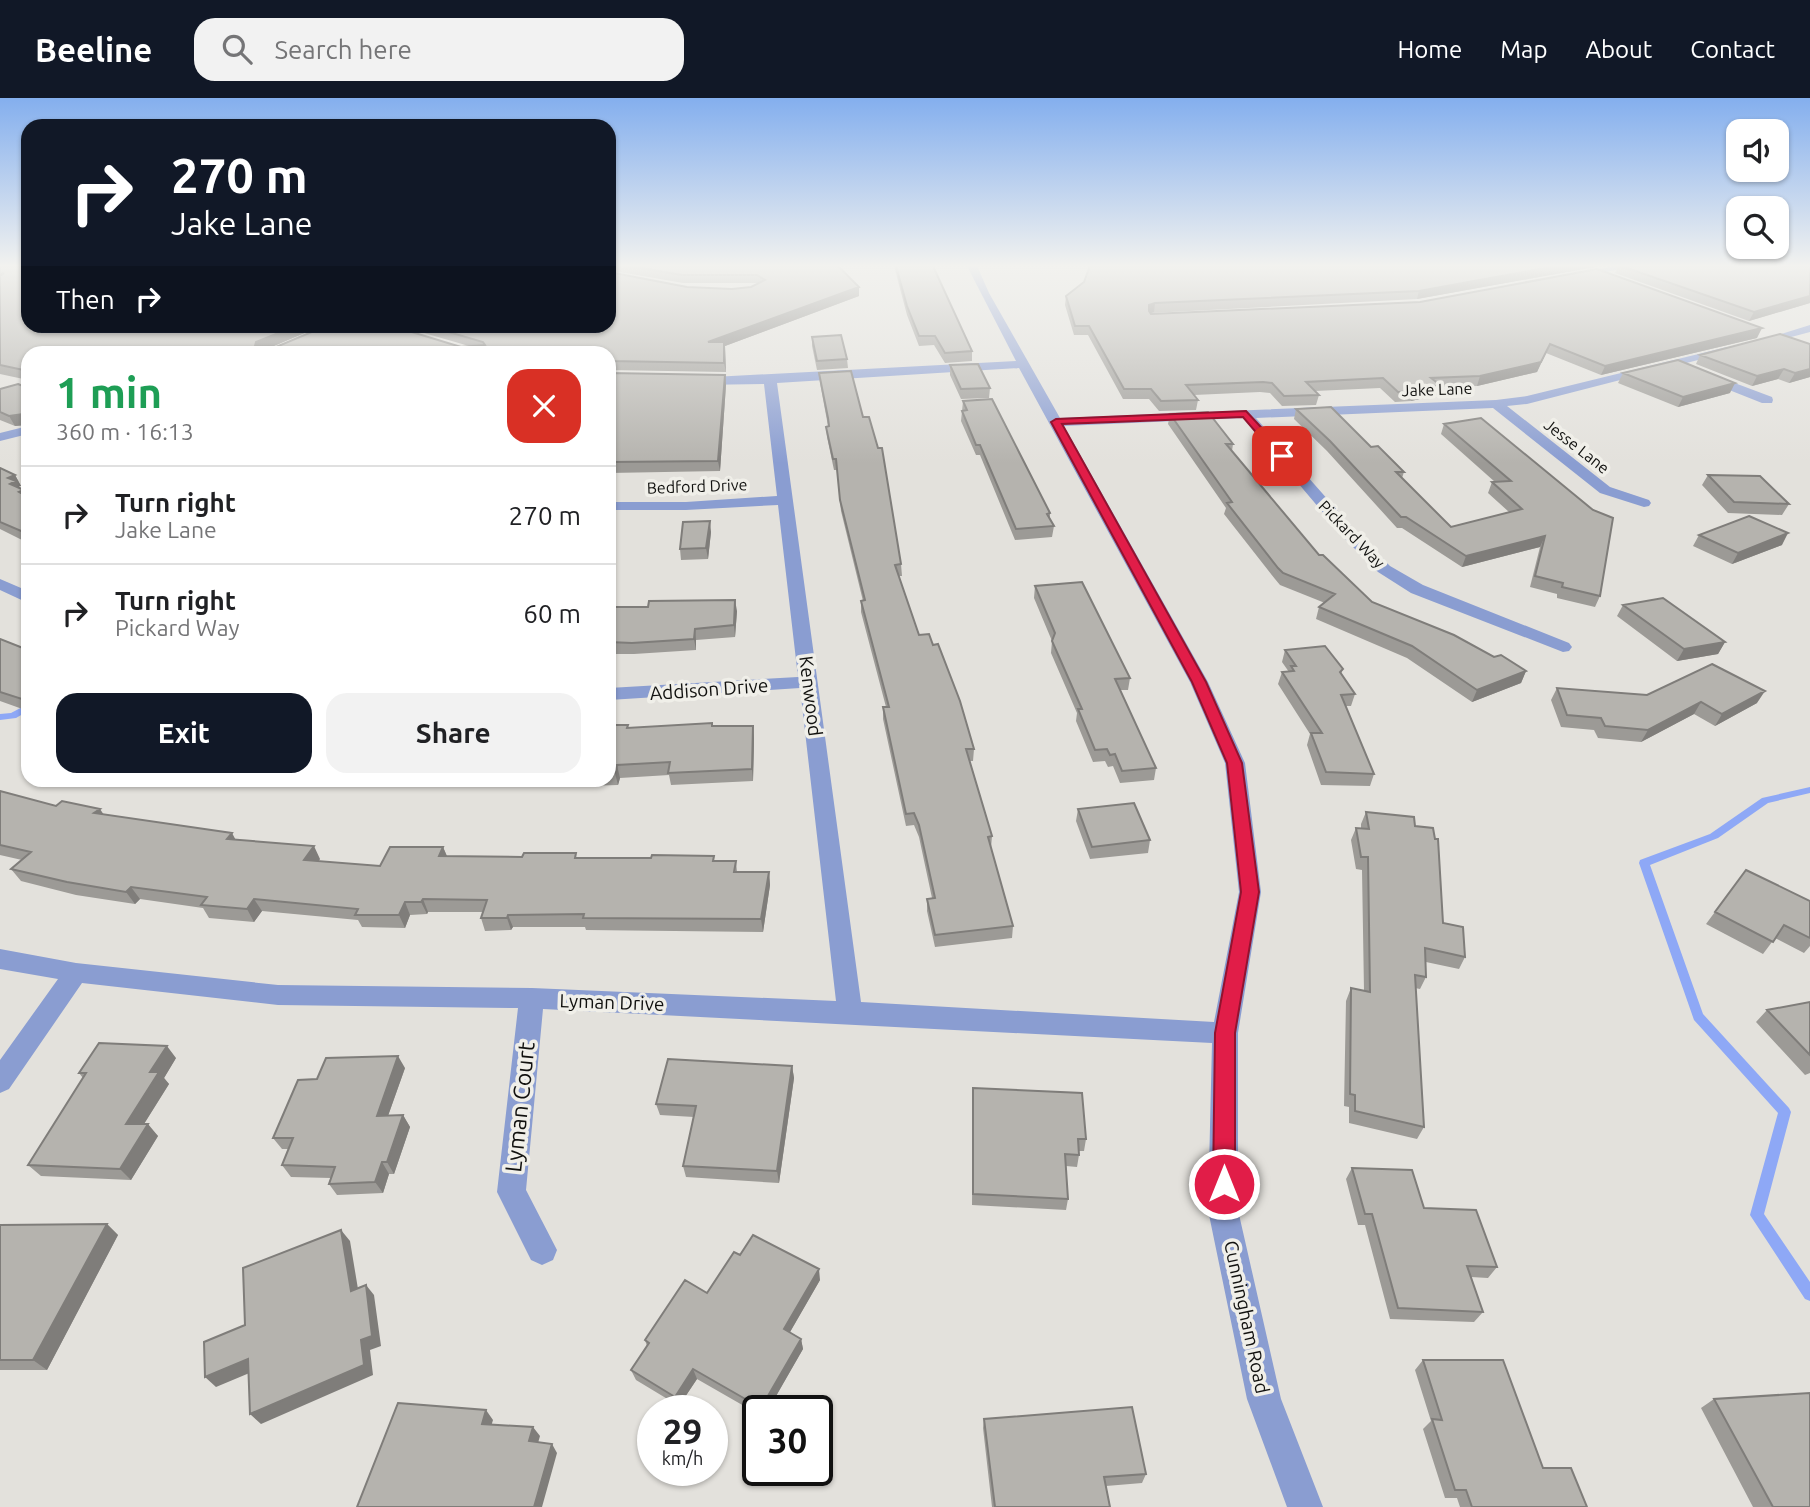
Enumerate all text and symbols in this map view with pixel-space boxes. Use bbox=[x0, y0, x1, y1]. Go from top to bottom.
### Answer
search box bbox=[194, 18, 684, 81]
icon: search bbox=[218, 30, 256, 68]
text: Beeline bbox=[35, 31, 152, 68]
text: Search here bbox=[274, 35, 412, 64]
text: Home bbox=[1397, 36, 1462, 63]
text: Map bbox=[1500, 36, 1547, 63]
text: About bbox=[1585, 36, 1652, 63]
text: Contact bbox=[1690, 36, 1775, 63]
map controls bbox=[1726, 119, 1789, 259]
button: sound bbox=[1726, 119, 1789, 182]
icon: right bbox=[56, 147, 147, 238]
text: 270 m bbox=[171, 147, 308, 202]
button: search bbox=[1726, 196, 1789, 259]
text: Jake Lane bbox=[171, 205, 313, 241]
icon: right bbox=[129, 280, 167, 318]
text: Then bbox=[56, 285, 115, 314]
text: 1 min bbox=[56, 369, 162, 416]
button: close bbox=[507, 369, 581, 443]
street label: Jake Lane bbox=[1401, 379, 1473, 399]
street label: Jesse Lane bbox=[1541, 415, 1613, 477]
text: 360 m · 16:13 bbox=[56, 419, 194, 444]
pin bbox=[1252, 426, 1312, 486]
icon: arrive bbox=[1263, 437, 1301, 475]
street label: Bedford Drive bbox=[646, 475, 748, 497]
text: Turn right bbox=[115, 488, 236, 517]
icon: right bbox=[56, 496, 94, 534]
street label: Pickard Way bbox=[1315, 497, 1389, 572]
text: 270 m bbox=[509, 501, 581, 530]
text: Jake Lane bbox=[115, 517, 217, 542]
text: Turn right bbox=[115, 586, 236, 615]
icon: right bbox=[56, 594, 94, 632]
text: 60 m bbox=[523, 599, 581, 628]
text: Pickard Way bbox=[115, 615, 240, 640]
street label: Kenwood bbox=[795, 655, 827, 737]
street label: Addison Drive bbox=[649, 674, 769, 704]
button: Exit bbox=[56, 693, 312, 773]
button: Share bbox=[326, 693, 581, 773]
street label: Lyman Drive bbox=[559, 989, 665, 1015]
street label: Lyman Court bbox=[500, 1040, 539, 1173]
position arrow bbox=[1187, 1147, 1261, 1221]
street label: Cunningham Road bbox=[1220, 1239, 1274, 1395]
speed limit sign: 30 bbox=[742, 1395, 833, 1486]
text: 29 bbox=[663, 1411, 702, 1451]
text: km/h bbox=[662, 1448, 703, 1468]

